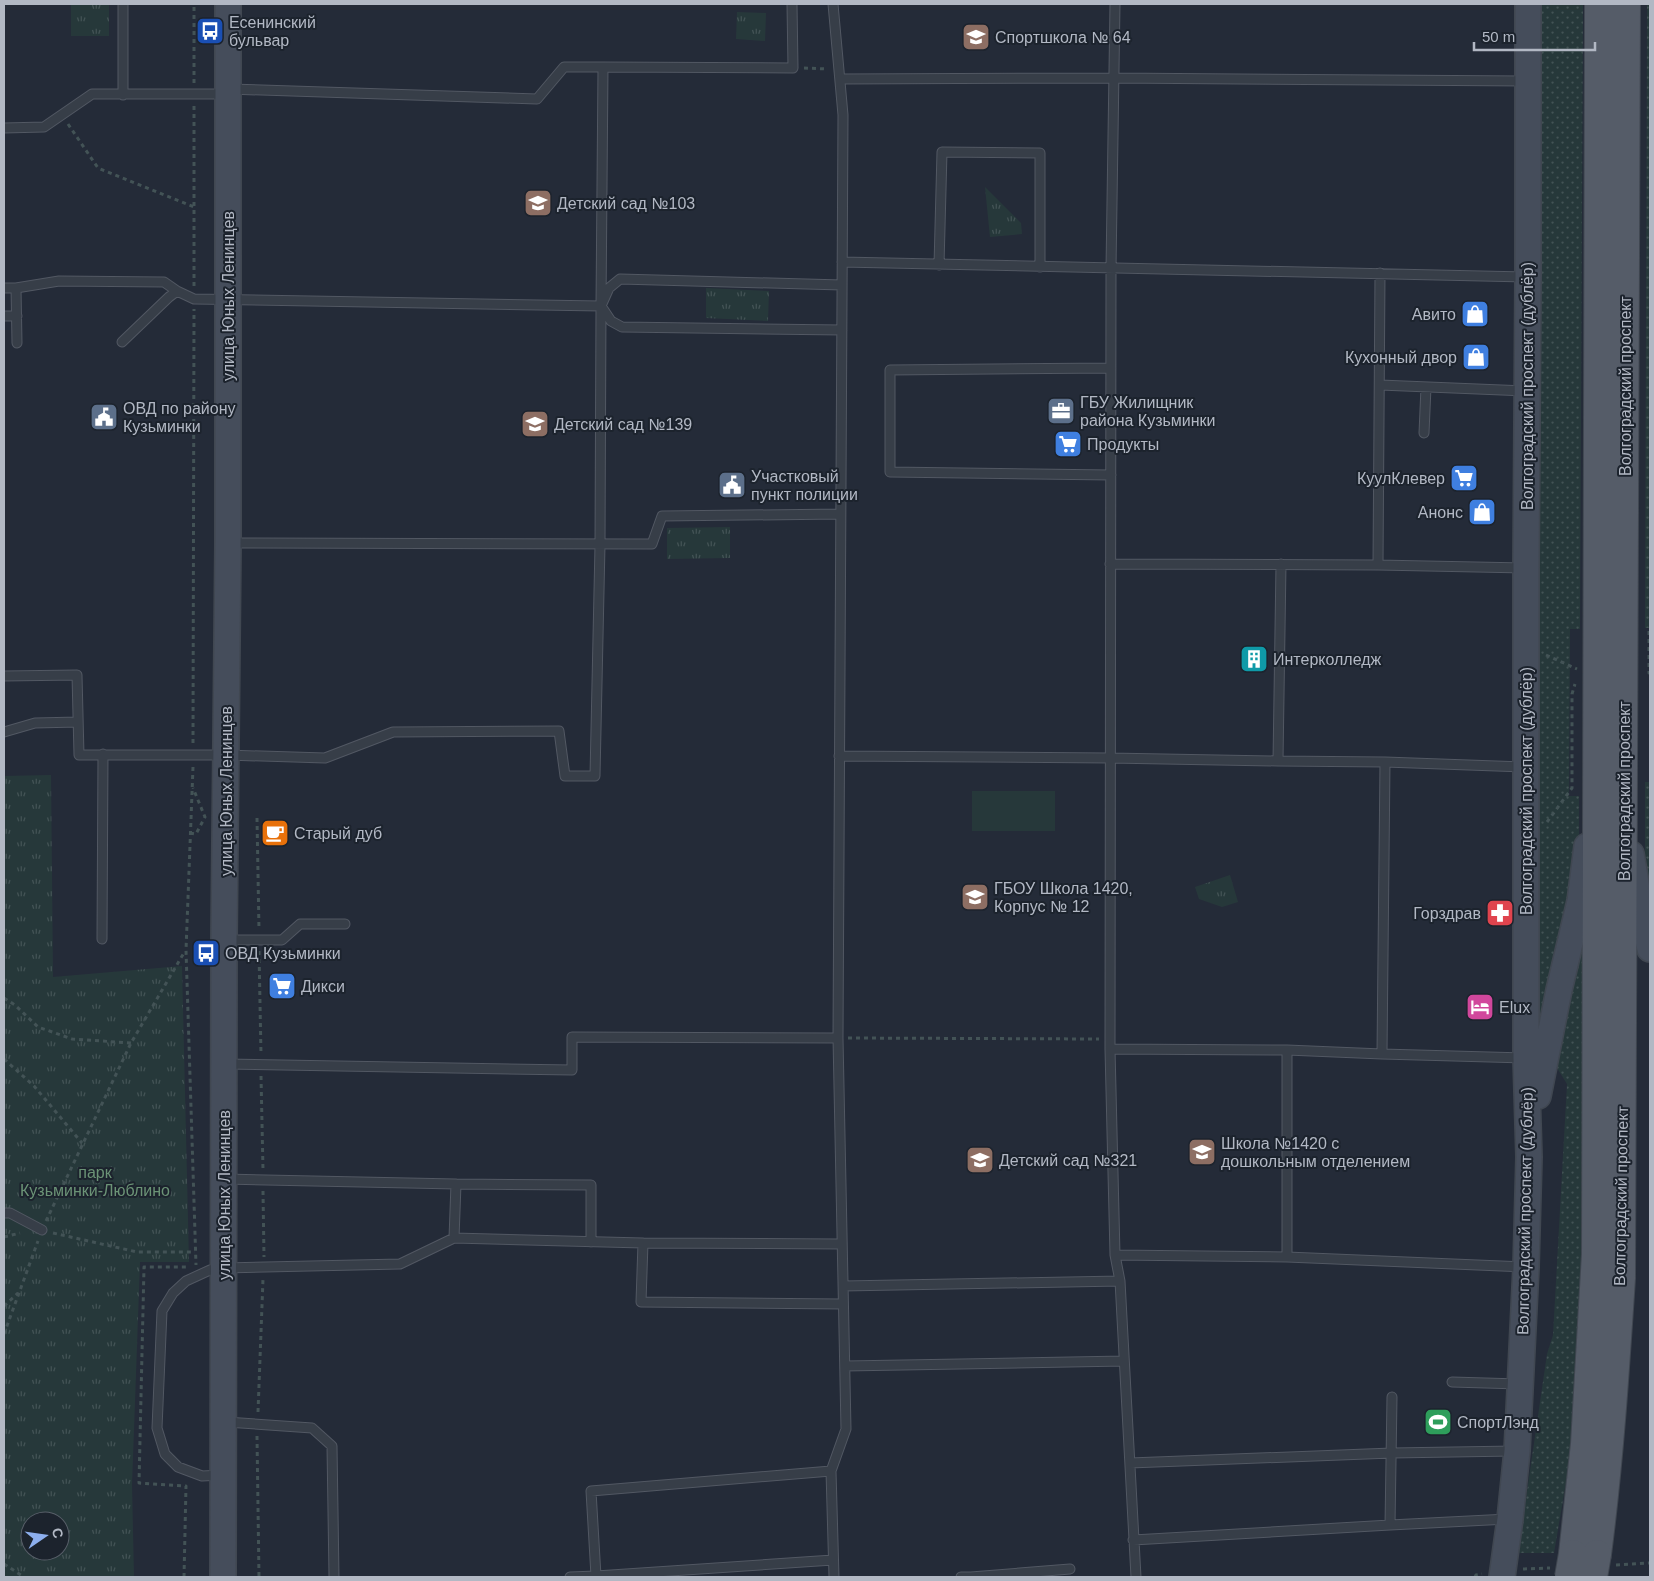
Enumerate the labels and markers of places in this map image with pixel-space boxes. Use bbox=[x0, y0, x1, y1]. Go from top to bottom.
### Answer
place label: Есенинский бульвар bbox=[229, 14, 316, 49]
bus stop icon: Есенинский бульвар bbox=[195, 16, 225, 46]
school or university icon: Спортшкола № 64 bbox=[961, 22, 991, 52]
place label: Спортшкола № 64 bbox=[995, 29, 1131, 46]
school or university icon: Детский сад №103 bbox=[523, 188, 553, 218]
place label: Детский сад №103 bbox=[557, 195, 695, 212]
shop icon: Авито bbox=[1460, 299, 1490, 329]
place label: Авито bbox=[1412, 306, 1456, 323]
shop icon: Кухонный двор bbox=[1461, 342, 1491, 372]
place label: Кухонный двор bbox=[1345, 349, 1457, 366]
place label: ГБУ Жилищник района Кузьминки bbox=[1080, 394, 1216, 429]
office icon: ГБУ Жилищник района Кузьминки bbox=[1046, 396, 1076, 426]
place label: ОВД по району Кузьминки bbox=[123, 400, 236, 435]
public building icon: ОВД по району Кузьминки bbox=[89, 402, 119, 432]
school or university icon: Детский сад №139 bbox=[520, 409, 550, 439]
place label: Детский сад №139 bbox=[554, 416, 692, 433]
supermarket icon: Продукты bbox=[1053, 429, 1083, 459]
place label: Продукты bbox=[1087, 436, 1159, 453]
supermarket icon: КуулКлевер bbox=[1449, 463, 1479, 493]
place label: Участковый пункт полиции bbox=[751, 468, 858, 503]
public building icon: Участковый пункт полиции bbox=[717, 470, 747, 500]
place label: КуулКлевер bbox=[1357, 470, 1445, 487]
shop icon: Анонс bbox=[1467, 497, 1497, 527]
place label: Анонс bbox=[1418, 504, 1463, 521]
building icon: Интерколледж bbox=[1239, 644, 1269, 674]
place label: Интерколледж bbox=[1273, 651, 1382, 668]
cafe icon: Старый дуб bbox=[260, 818, 290, 848]
place label: Старый дуб bbox=[294, 825, 382, 842]
place label: ГБОУ Школа 1420, Корпус № 12 bbox=[994, 880, 1133, 915]
school or university icon: ГБОУ Школа 1420, Корпус № 12 bbox=[960, 882, 990, 912]
pharmacy icon: Горздрав bbox=[1485, 898, 1515, 928]
place label: Горздрав bbox=[1413, 905, 1481, 922]
bus stop icon: ОВД Кузьминки bbox=[191, 938, 221, 968]
place label: ОВД Кузьминки bbox=[225, 945, 341, 962]
supermarket icon: Дикси bbox=[267, 971, 297, 1001]
place label: Дикси bbox=[301, 978, 345, 995]
hotel icon: Elux bbox=[1465, 992, 1495, 1022]
place label: Elux bbox=[1499, 999, 1530, 1016]
place label: Школа №1420 с дошкольным отделением bbox=[1221, 1135, 1410, 1170]
school or university icon: Школа №1420 с дошкольным отделением bbox=[1187, 1137, 1217, 1167]
school or university icon: Детский сад №321 bbox=[965, 1145, 995, 1175]
place label: Детский сад №321 bbox=[999, 1152, 1137, 1169]
sports icon: СпортЛэнд bbox=[1423, 1407, 1453, 1437]
place label: СпортЛэнд bbox=[1457, 1414, 1539, 1431]

